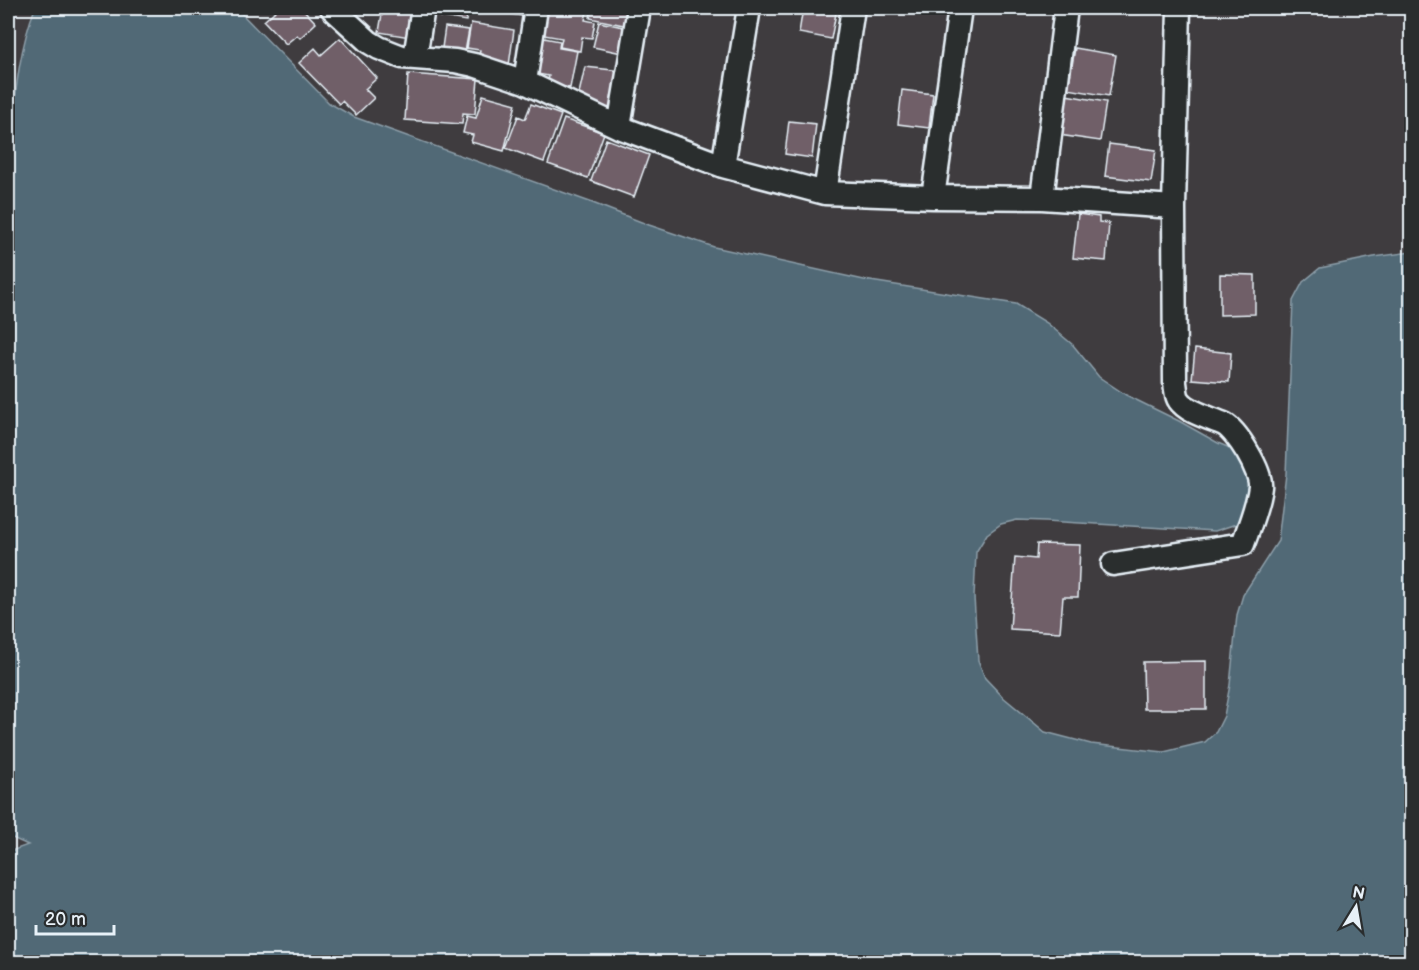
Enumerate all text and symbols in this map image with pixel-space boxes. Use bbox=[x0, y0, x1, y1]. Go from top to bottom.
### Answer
north arrow bbox=[1326, 877, 1386, 937]
text: N bbox=[1351, 883, 1366, 904]
scale bar bbox=[36, 898, 114, 936]
text: 20 m bbox=[45, 909, 86, 930]

